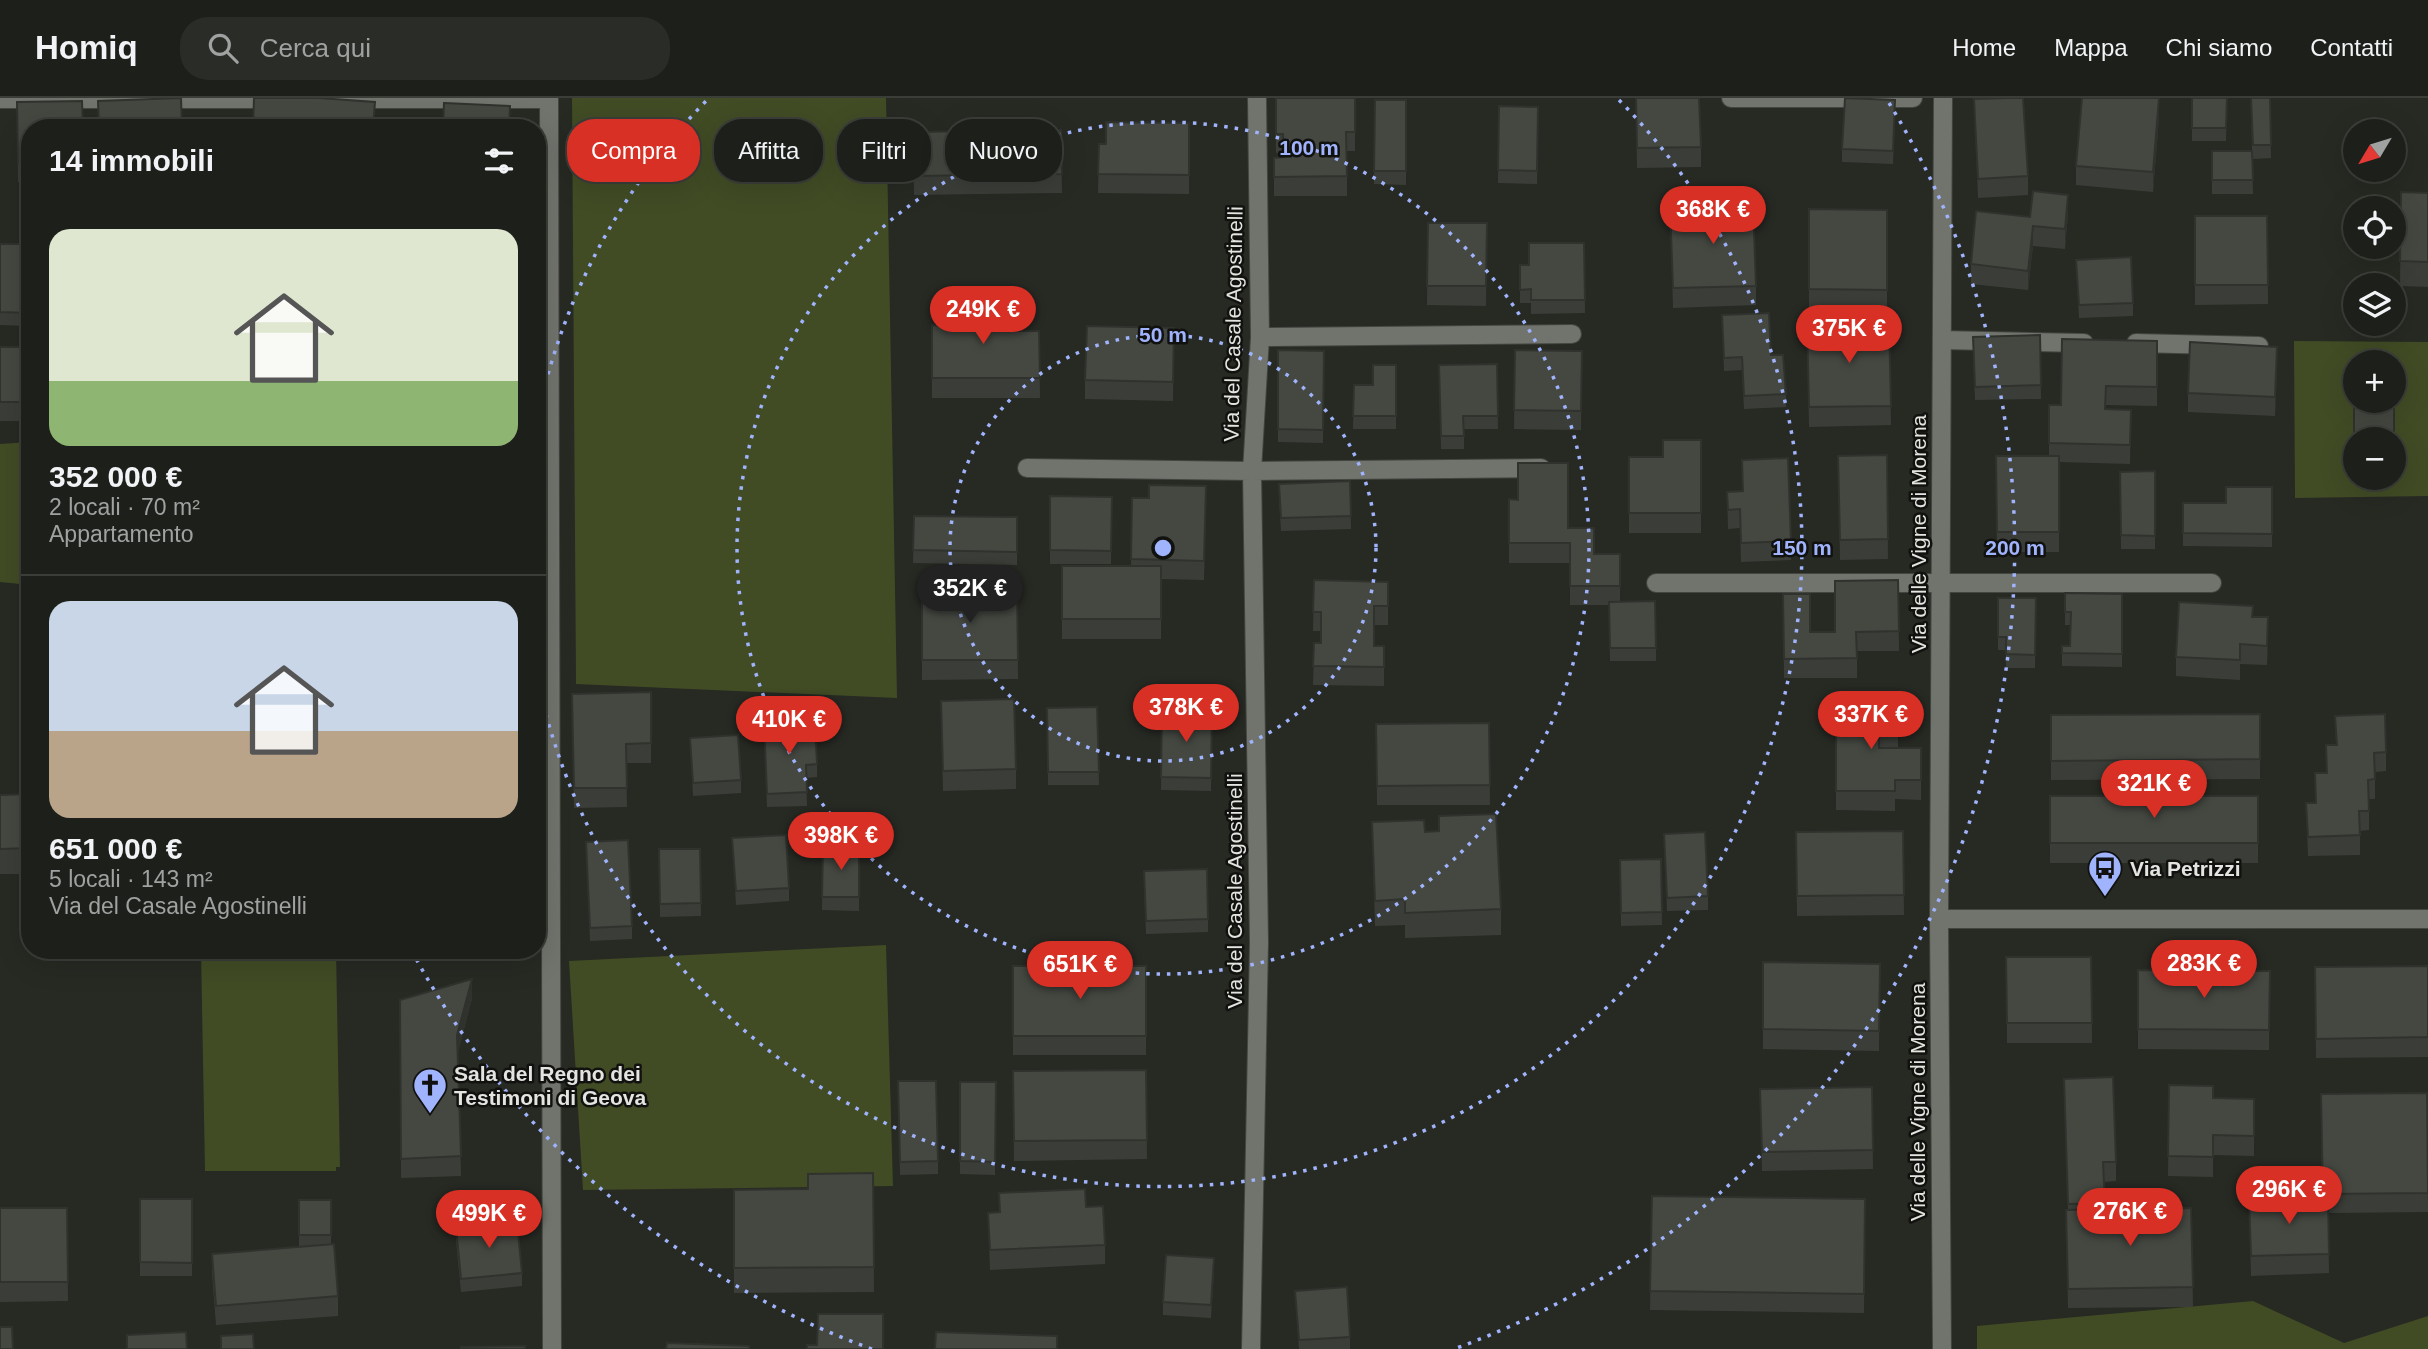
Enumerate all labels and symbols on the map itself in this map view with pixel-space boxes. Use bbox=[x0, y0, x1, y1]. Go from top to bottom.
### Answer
north arrow bbox=[2343, 119, 2406, 182]
text: 100 m bbox=[1279, 136, 1339, 159]
pin: 368K € bbox=[1656, 186, 1770, 246]
street label: Via del Casale Agostinelli bbox=[1219, 206, 1247, 442]
pin: 249K € bbox=[926, 286, 1040, 346]
pin: 375K € bbox=[1792, 306, 1906, 365]
text: 50 m bbox=[1139, 323, 1187, 346]
street label: Via delle Vigne di Morena bbox=[1907, 414, 1930, 653]
centre of rings bbox=[1151, 536, 1175, 560]
text: 150 m bbox=[1772, 536, 1832, 559]
text: 200 m bbox=[1985, 536, 2045, 559]
pin: 352K € bbox=[913, 566, 1027, 625]
pin: 378K € bbox=[1129, 684, 1243, 744]
pin: 337K € bbox=[1814, 692, 1928, 751]
pin: 410K € bbox=[732, 696, 846, 756]
pin: 321K € bbox=[2097, 760, 2211, 820]
street label: Via del Casale Agostinelli bbox=[1223, 773, 1246, 1009]
pin: 398K € bbox=[784, 812, 898, 872]
bus stop icon: Via Petrizzi bbox=[2086, 849, 2124, 898]
place label: Via Petrizzi bbox=[2130, 857, 2241, 880]
pin: 283K € bbox=[2147, 940, 2261, 1000]
pin: 651K € bbox=[1023, 942, 1137, 1001]
street label: Via delle Vigne di Morena bbox=[1906, 982, 1929, 1221]
place label: Sala del Regno dei Testimoni di Geova bbox=[454, 1062, 646, 1109]
church icon: Sala del Regno dei Testimoni di Geova bbox=[411, 1066, 449, 1115]
pin: 296K € bbox=[2232, 1166, 2346, 1226]
pin: 276K € bbox=[2073, 1188, 2187, 1248]
pin: 499K € bbox=[432, 1190, 546, 1250]

